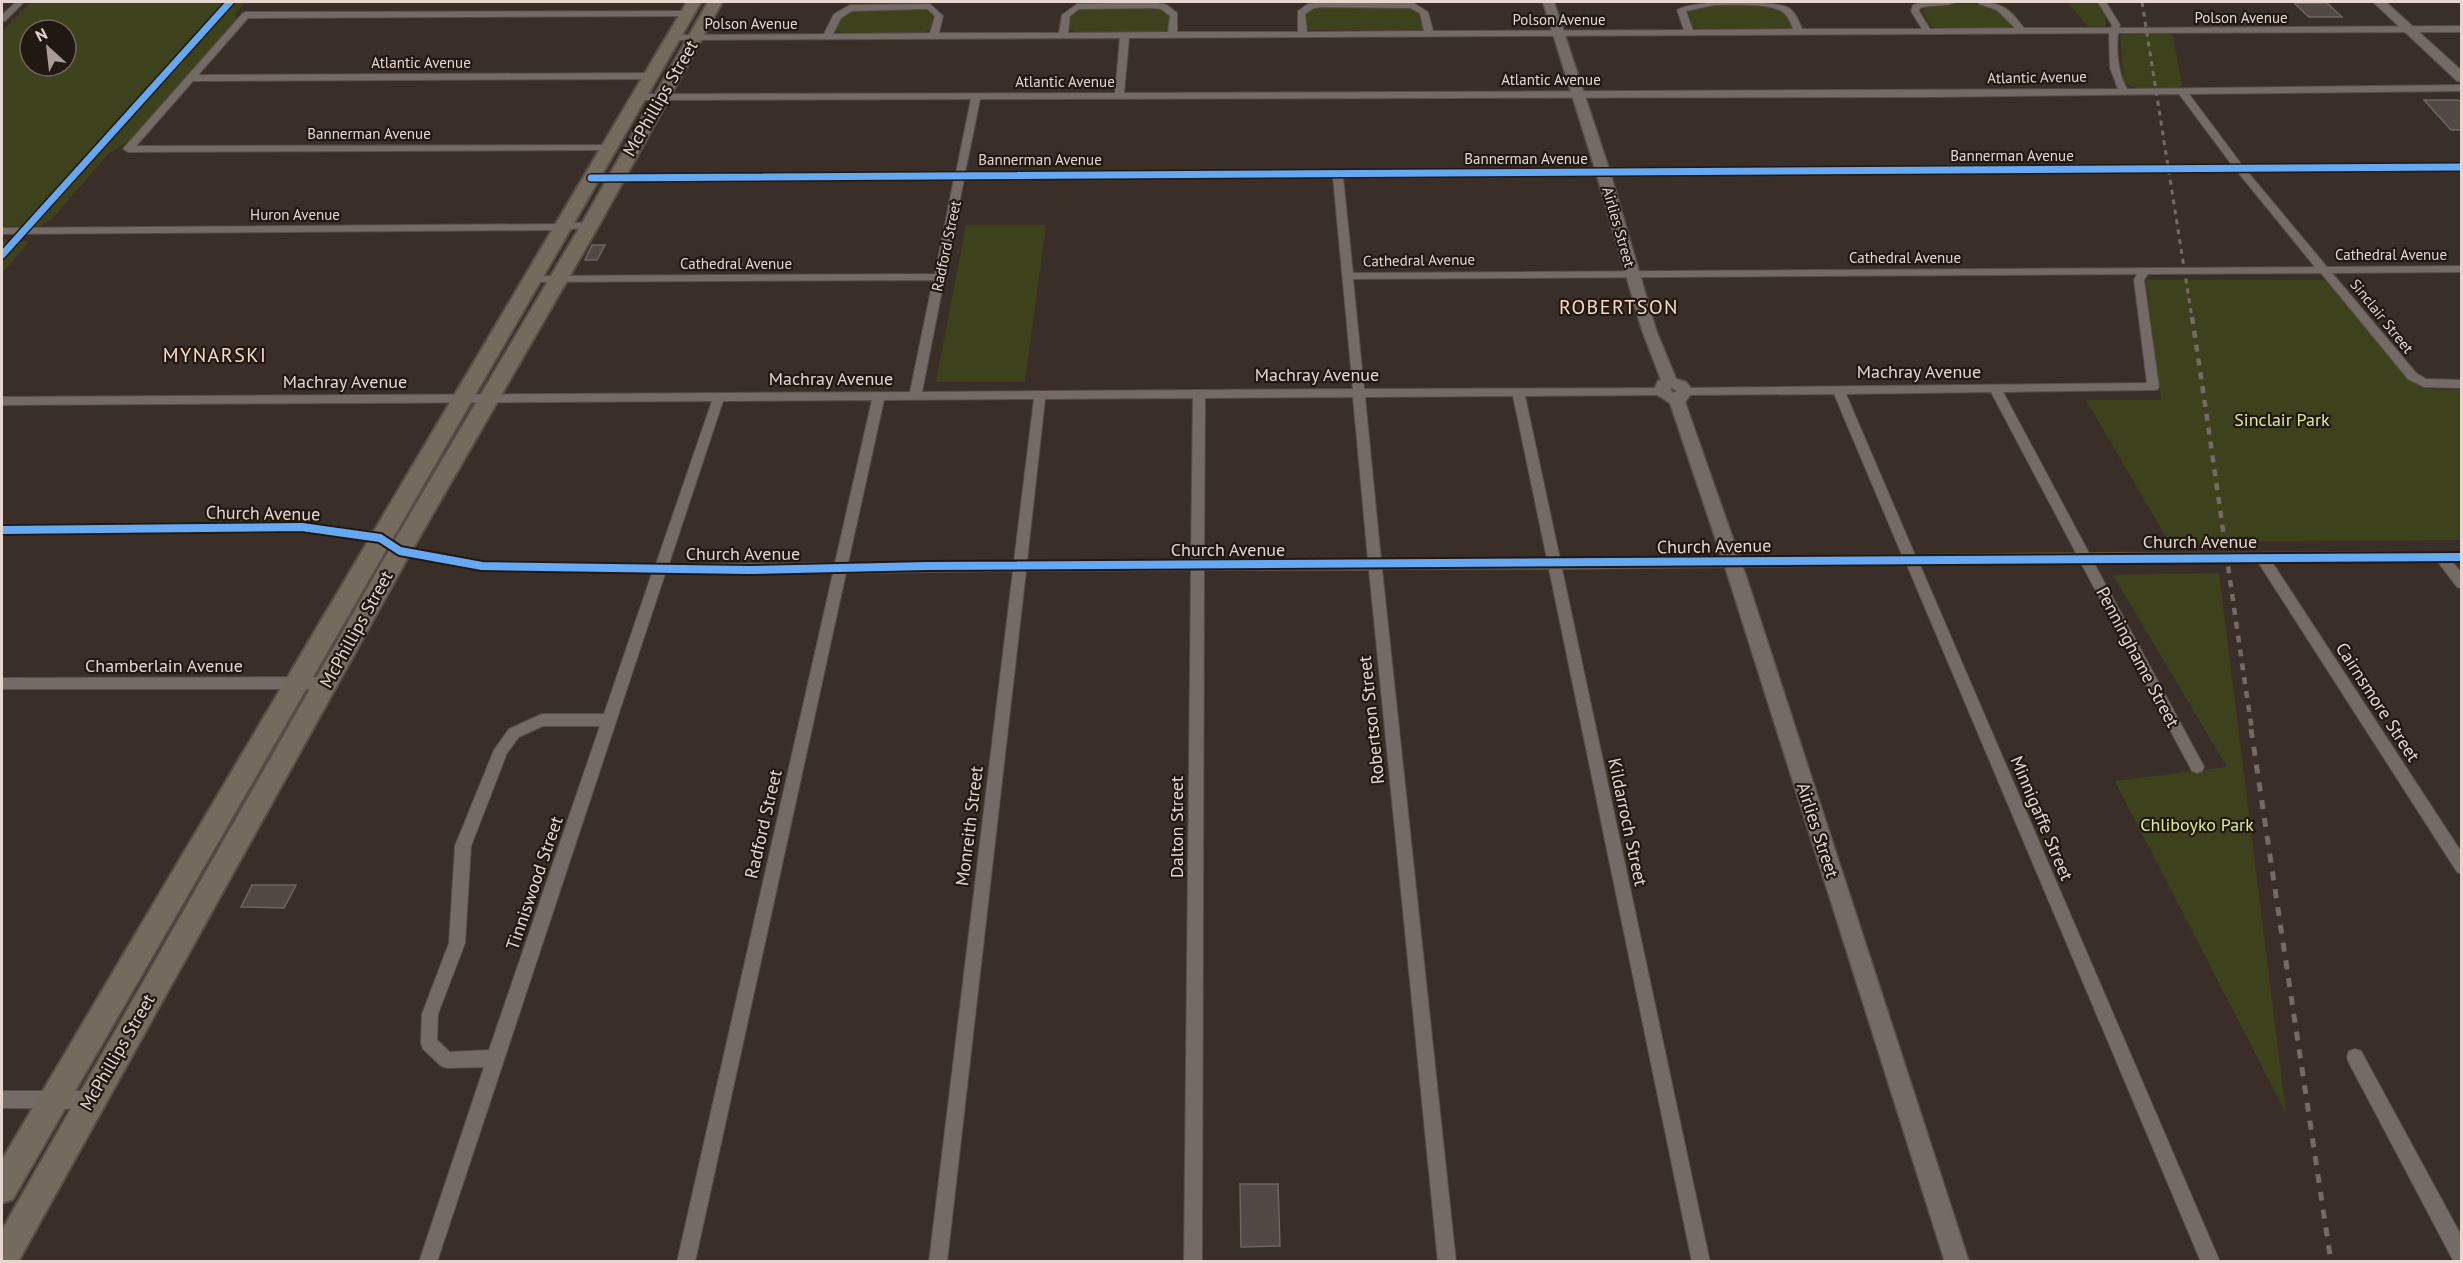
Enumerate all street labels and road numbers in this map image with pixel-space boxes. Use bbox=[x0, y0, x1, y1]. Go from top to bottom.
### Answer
street label: Polson Avenue bbox=[2194, 8, 2288, 27]
street label: Polson Avenue bbox=[1512, 10, 1606, 29]
street label: Polson Avenue bbox=[704, 14, 798, 33]
street label: McPhillips Street bbox=[617, 36, 703, 160]
street label: Atlantic Avenue bbox=[371, 53, 471, 72]
street label: Atlantic Avenue bbox=[1987, 67, 2087, 87]
street label: Atlantic Avenue bbox=[1501, 70, 1601, 89]
street label: Atlantic Avenue bbox=[1015, 72, 1115, 91]
street label: Bannerman Avenue bbox=[307, 124, 431, 143]
street label: Bannerman Avenue bbox=[1950, 146, 2074, 165]
street label: Bannerman Avenue bbox=[1464, 149, 1588, 168]
street label: Bannerman Avenue bbox=[978, 150, 1102, 169]
street label: Airlies Street bbox=[1598, 185, 1640, 269]
street label: Radford Street bbox=[927, 199, 965, 293]
street label: Huron Avenue bbox=[250, 205, 340, 224]
street label: Cathedral Avenue bbox=[2335, 245, 2447, 264]
street label: Cathedral Avenue bbox=[1849, 248, 1961, 267]
street label: Cathedral Avenue bbox=[1363, 250, 1475, 270]
street label: Cathedral Avenue bbox=[680, 254, 792, 273]
street label: Sinclair Street bbox=[2346, 275, 2418, 357]
street label: Machray Avenue bbox=[1857, 360, 1981, 383]
street label: Machray Avenue bbox=[1255, 363, 1379, 386]
street label: Machray Avenue bbox=[769, 367, 893, 390]
street label: Machray Avenue bbox=[283, 370, 407, 393]
street label: Church Avenue bbox=[206, 501, 320, 525]
street label: Church Avenue bbox=[2143, 530, 2257, 553]
street label: Church Avenue bbox=[1657, 534, 1771, 558]
street label: Church Avenue bbox=[1171, 538, 1285, 561]
street label: Church Avenue bbox=[686, 542, 800, 565]
street label: McPhillips Street bbox=[314, 566, 398, 692]
street label: Penninghame Street bbox=[2091, 583, 2185, 731]
street label: Cairnsmore Street bbox=[2331, 638, 2425, 766]
street label: Chamberlain Avenue bbox=[85, 654, 243, 677]
street label: Robertson Street bbox=[1353, 655, 1389, 785]
street label: Minnigaffe Street bbox=[2005, 752, 2079, 884]
street label: Kildarroch Street bbox=[1603, 756, 1653, 888]
street label: Monreith Street bbox=[950, 765, 988, 887]
street label: Radford Street bbox=[739, 767, 787, 881]
street label: Dalton Street bbox=[1165, 776, 1188, 878]
street label: Airlies Street bbox=[1792, 779, 1844, 881]
street label: Tinniswood Street bbox=[500, 813, 568, 953]
street label: McPhillips Street bbox=[74, 990, 160, 1114]

